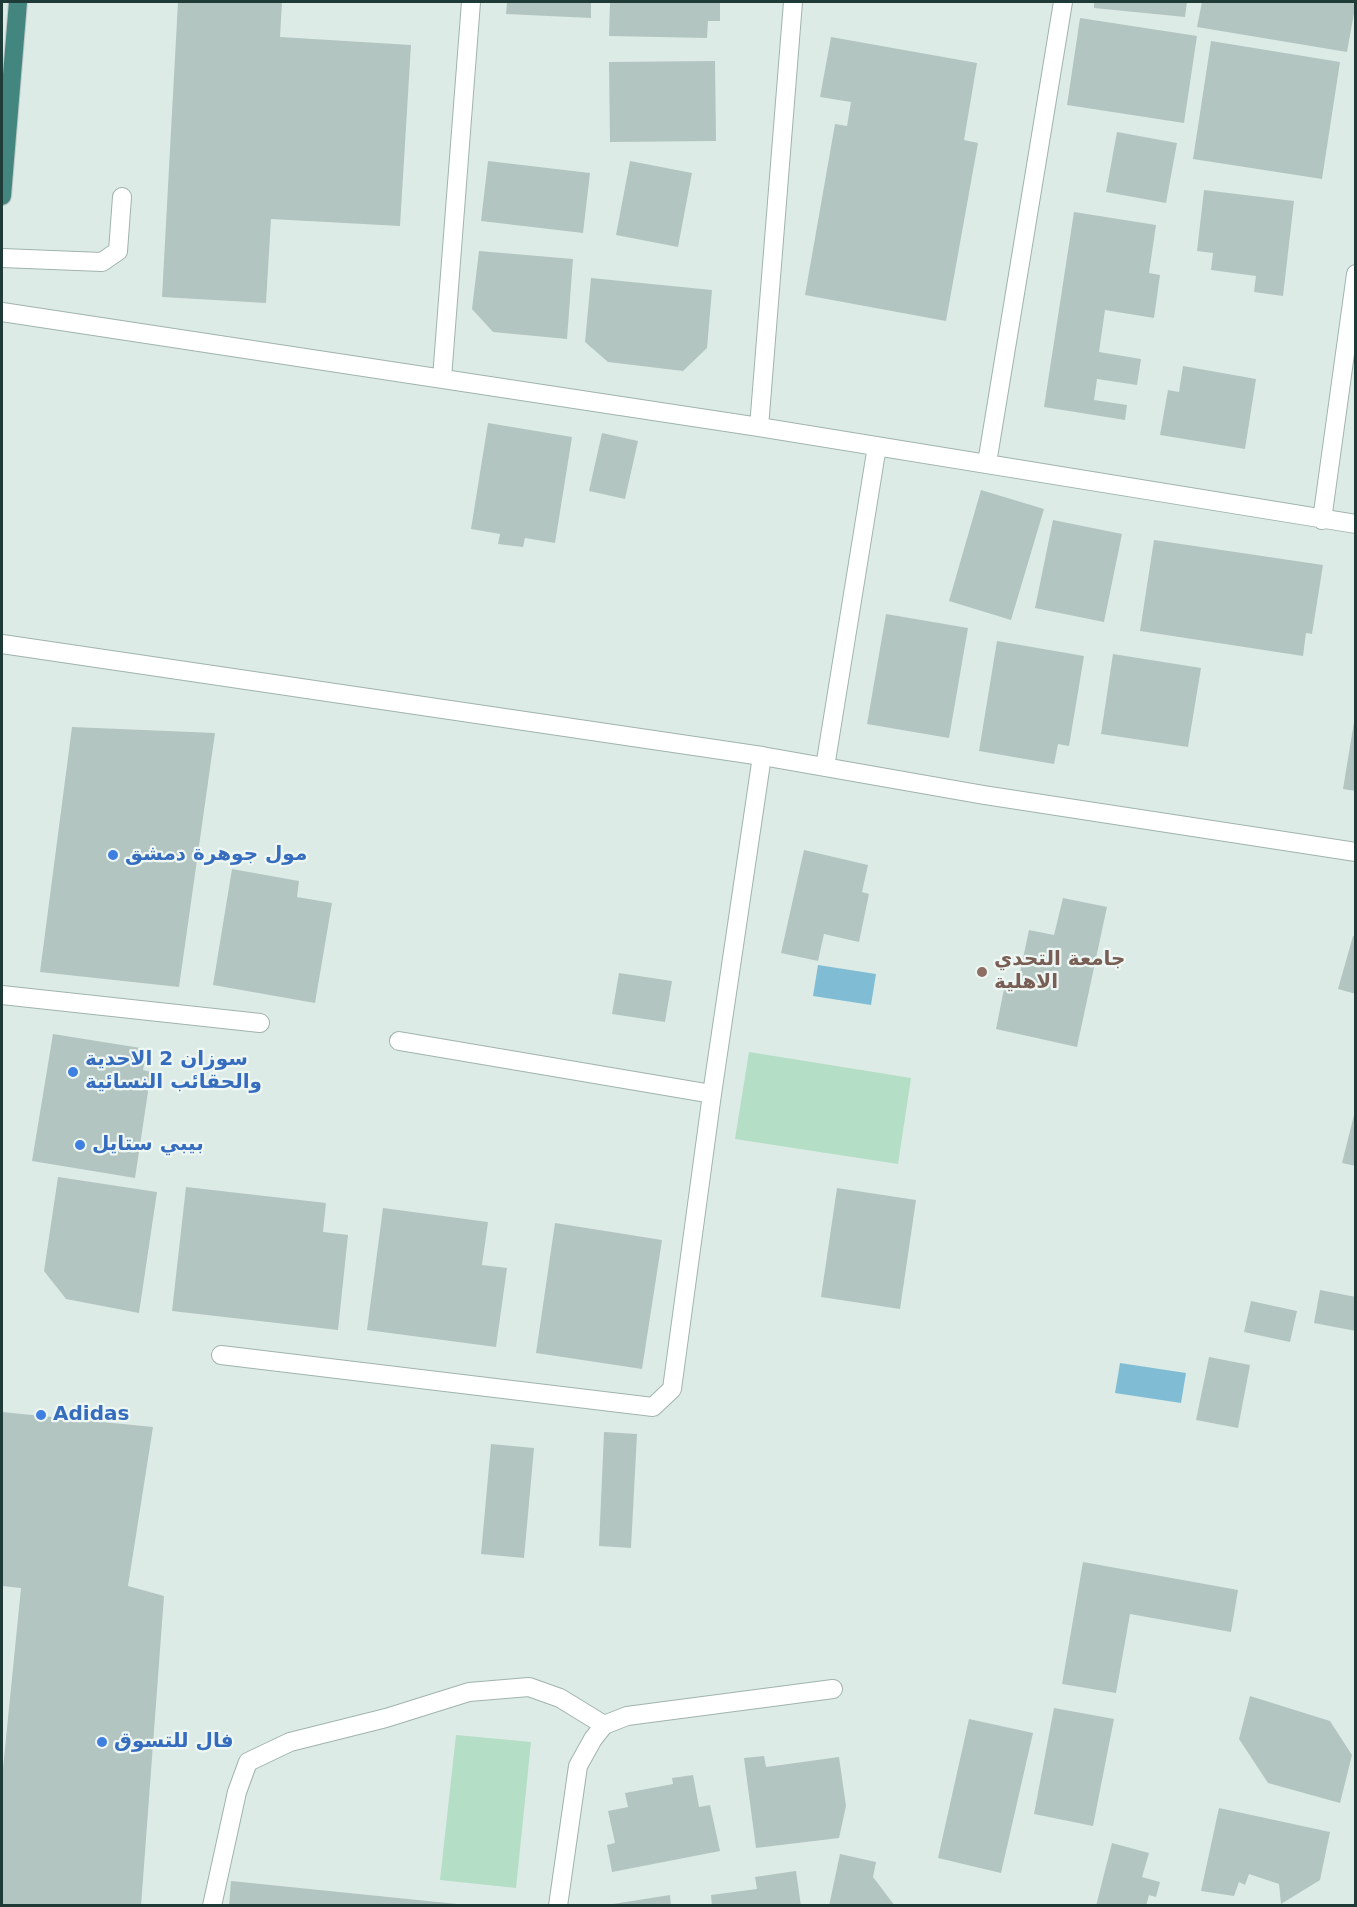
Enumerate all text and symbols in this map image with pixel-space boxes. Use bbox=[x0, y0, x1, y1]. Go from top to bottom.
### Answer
place label: مول جوهرة دمشق bbox=[125, 843, 307, 867]
marker: مول جوهرة دمشق bbox=[106, 848, 120, 862]
place label: جامعة التحدي الاهلية bbox=[994, 948, 1126, 995]
marker: جامعة التحدي الاهلية bbox=[975, 965, 989, 979]
place label: سوزان 2 الاحدية والحقائب النسائية bbox=[85, 1048, 262, 1095]
marker: سوزان 2 الاحدية والحقائب النسائية bbox=[66, 1065, 80, 1079]
place label: بيبي ستايل bbox=[92, 1133, 204, 1157]
marker: بيبي ستايل bbox=[73, 1138, 87, 1152]
place label: Adidas bbox=[53, 1403, 129, 1427]
marker: Adidas bbox=[34, 1408, 48, 1422]
place label: فال للتسوق bbox=[114, 1730, 234, 1754]
marker: فال للتسوق bbox=[95, 1735, 109, 1749]

